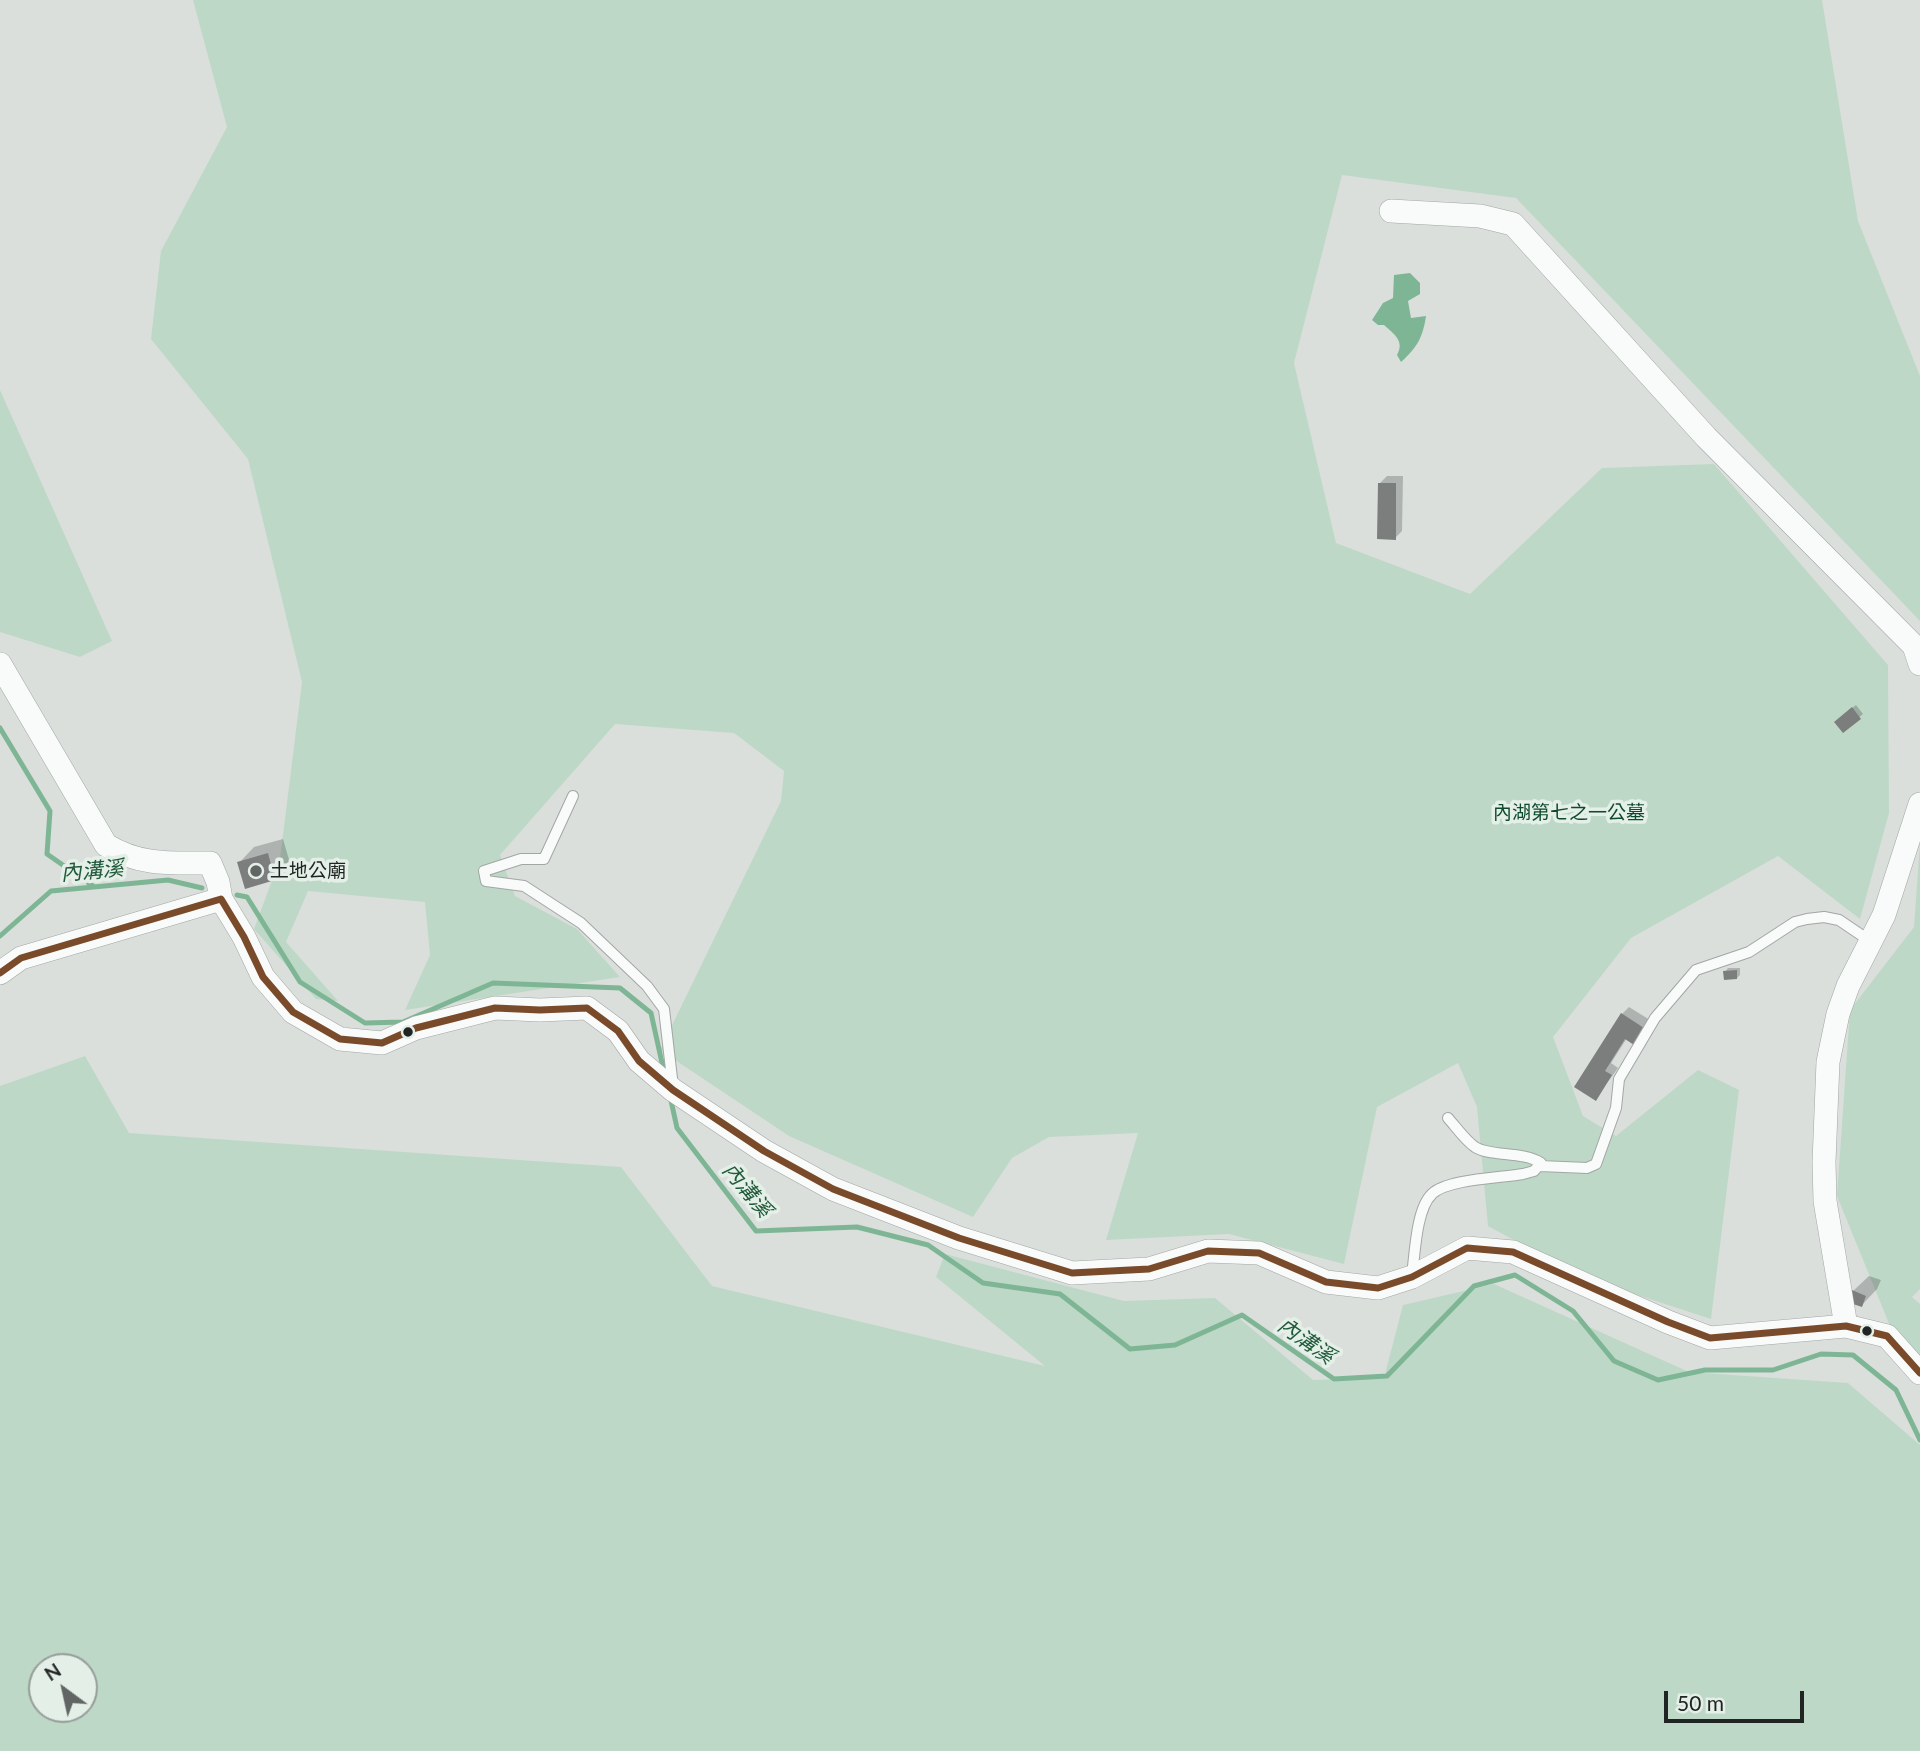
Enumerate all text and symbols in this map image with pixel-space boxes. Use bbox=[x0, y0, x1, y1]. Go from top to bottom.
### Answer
park label: 內湖第七之一公墓 bbox=[1493, 802, 1645, 824]
water label: 內溝溪 bbox=[60, 856, 124, 886]
place label: 土地公廟 bbox=[270, 860, 346, 882]
marker: 土地公廟 bbox=[248, 863, 264, 879]
unlabelled marker bbox=[401, 1025, 415, 1039]
water label: 內溝溪 bbox=[717, 1158, 777, 1222]
water label: 內溝溪 bbox=[1273, 1313, 1339, 1369]
unlabelled marker bbox=[1860, 1324, 1874, 1338]
north arrow bbox=[28, 1653, 98, 1723]
text: N bbox=[40, 1658, 65, 1685]
scale bar bbox=[1668, 1678, 1808, 1722]
text: 50 m bbox=[1677, 1690, 1724, 1715]

